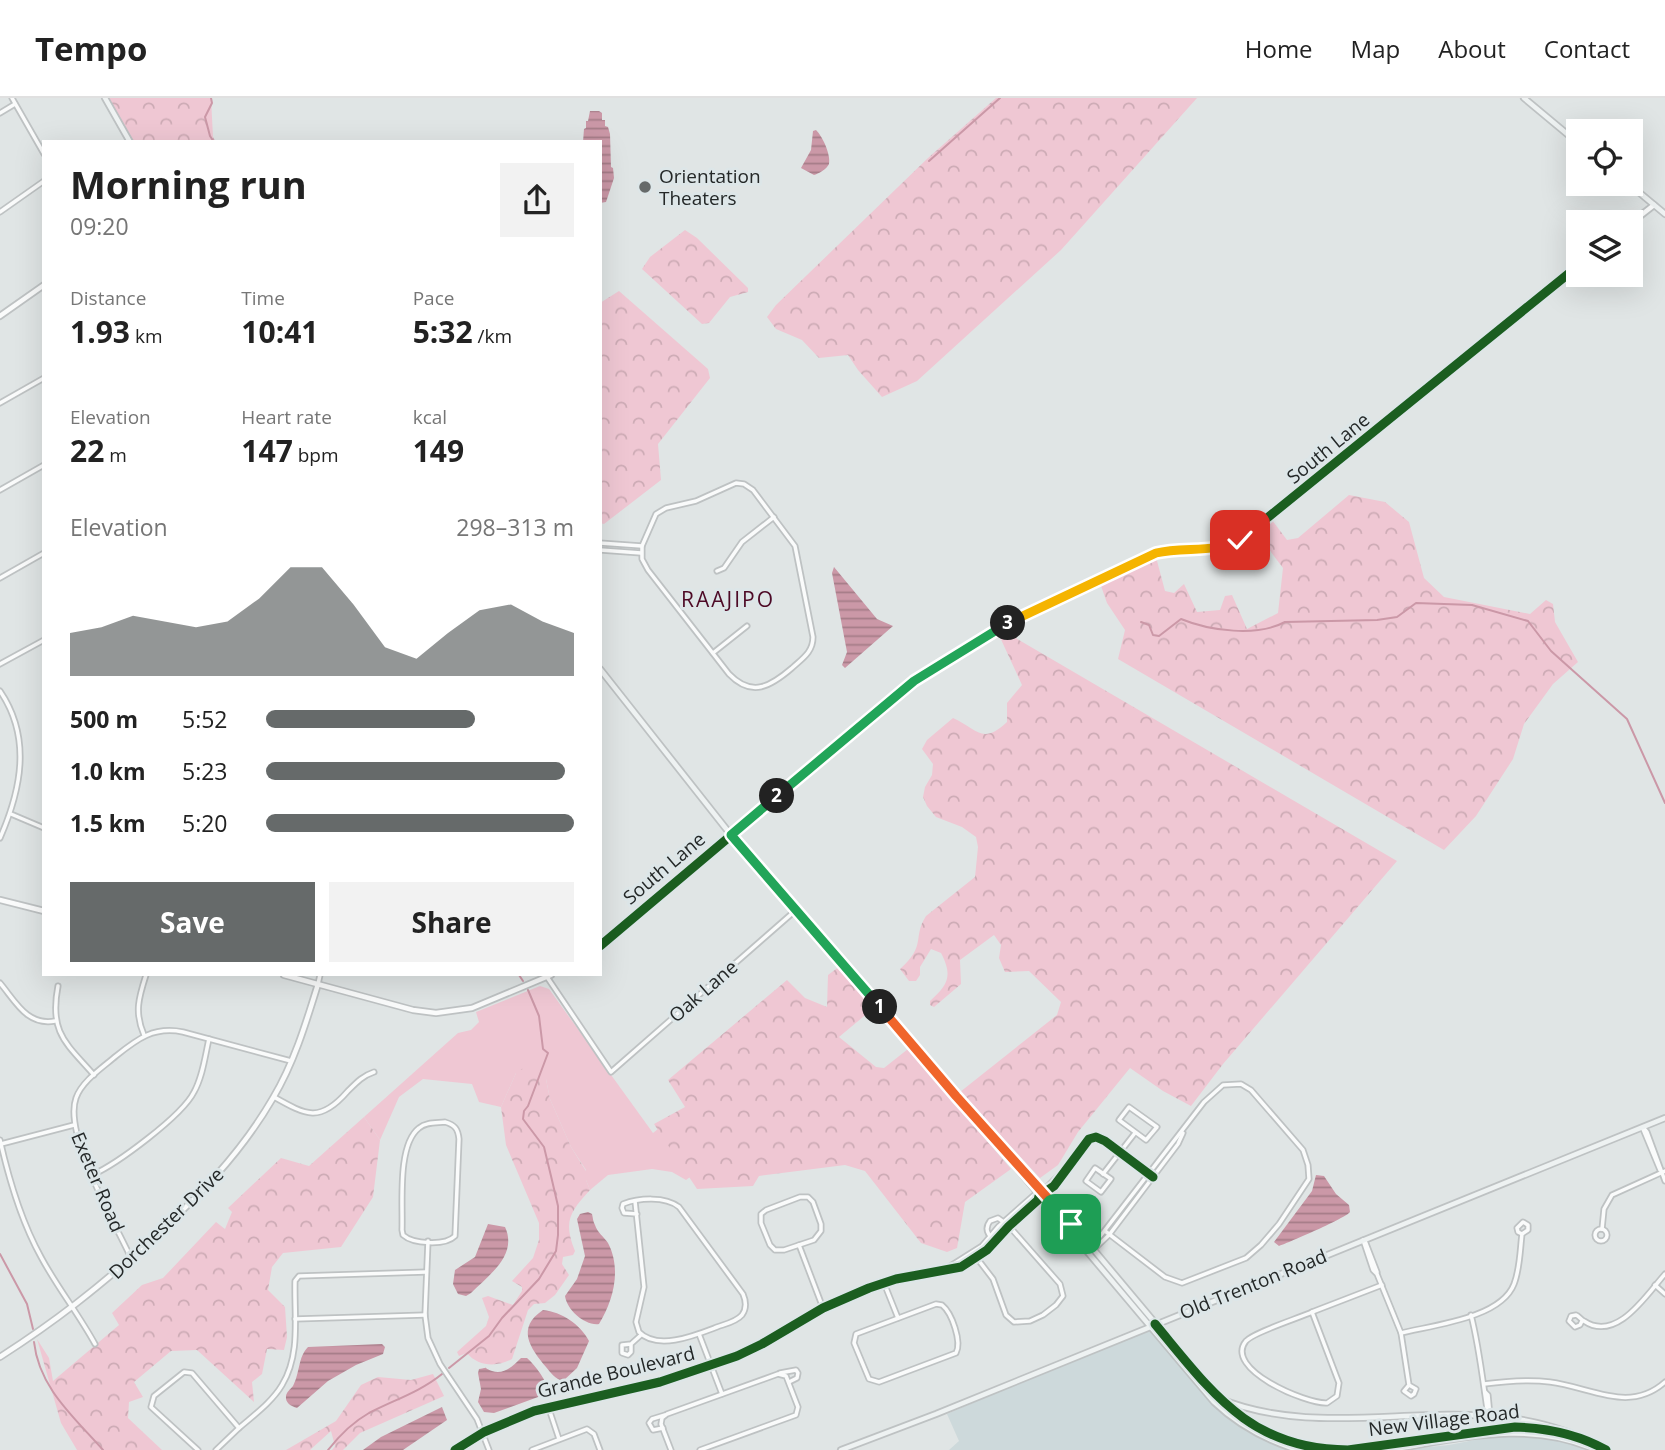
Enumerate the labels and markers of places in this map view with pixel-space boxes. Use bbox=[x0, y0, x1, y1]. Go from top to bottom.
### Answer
place label: Orientation Theaters bbox=[659, 163, 761, 211]
marker: Orientation Theaters bbox=[637, 179, 653, 195]
pin bbox=[1210, 510, 1270, 570]
pin: 3 bbox=[990, 606, 1026, 640]
pin: 2 bbox=[760, 778, 794, 814]
pin: 1 bbox=[862, 990, 898, 1024]
pin bbox=[1041, 1194, 1101, 1254]

